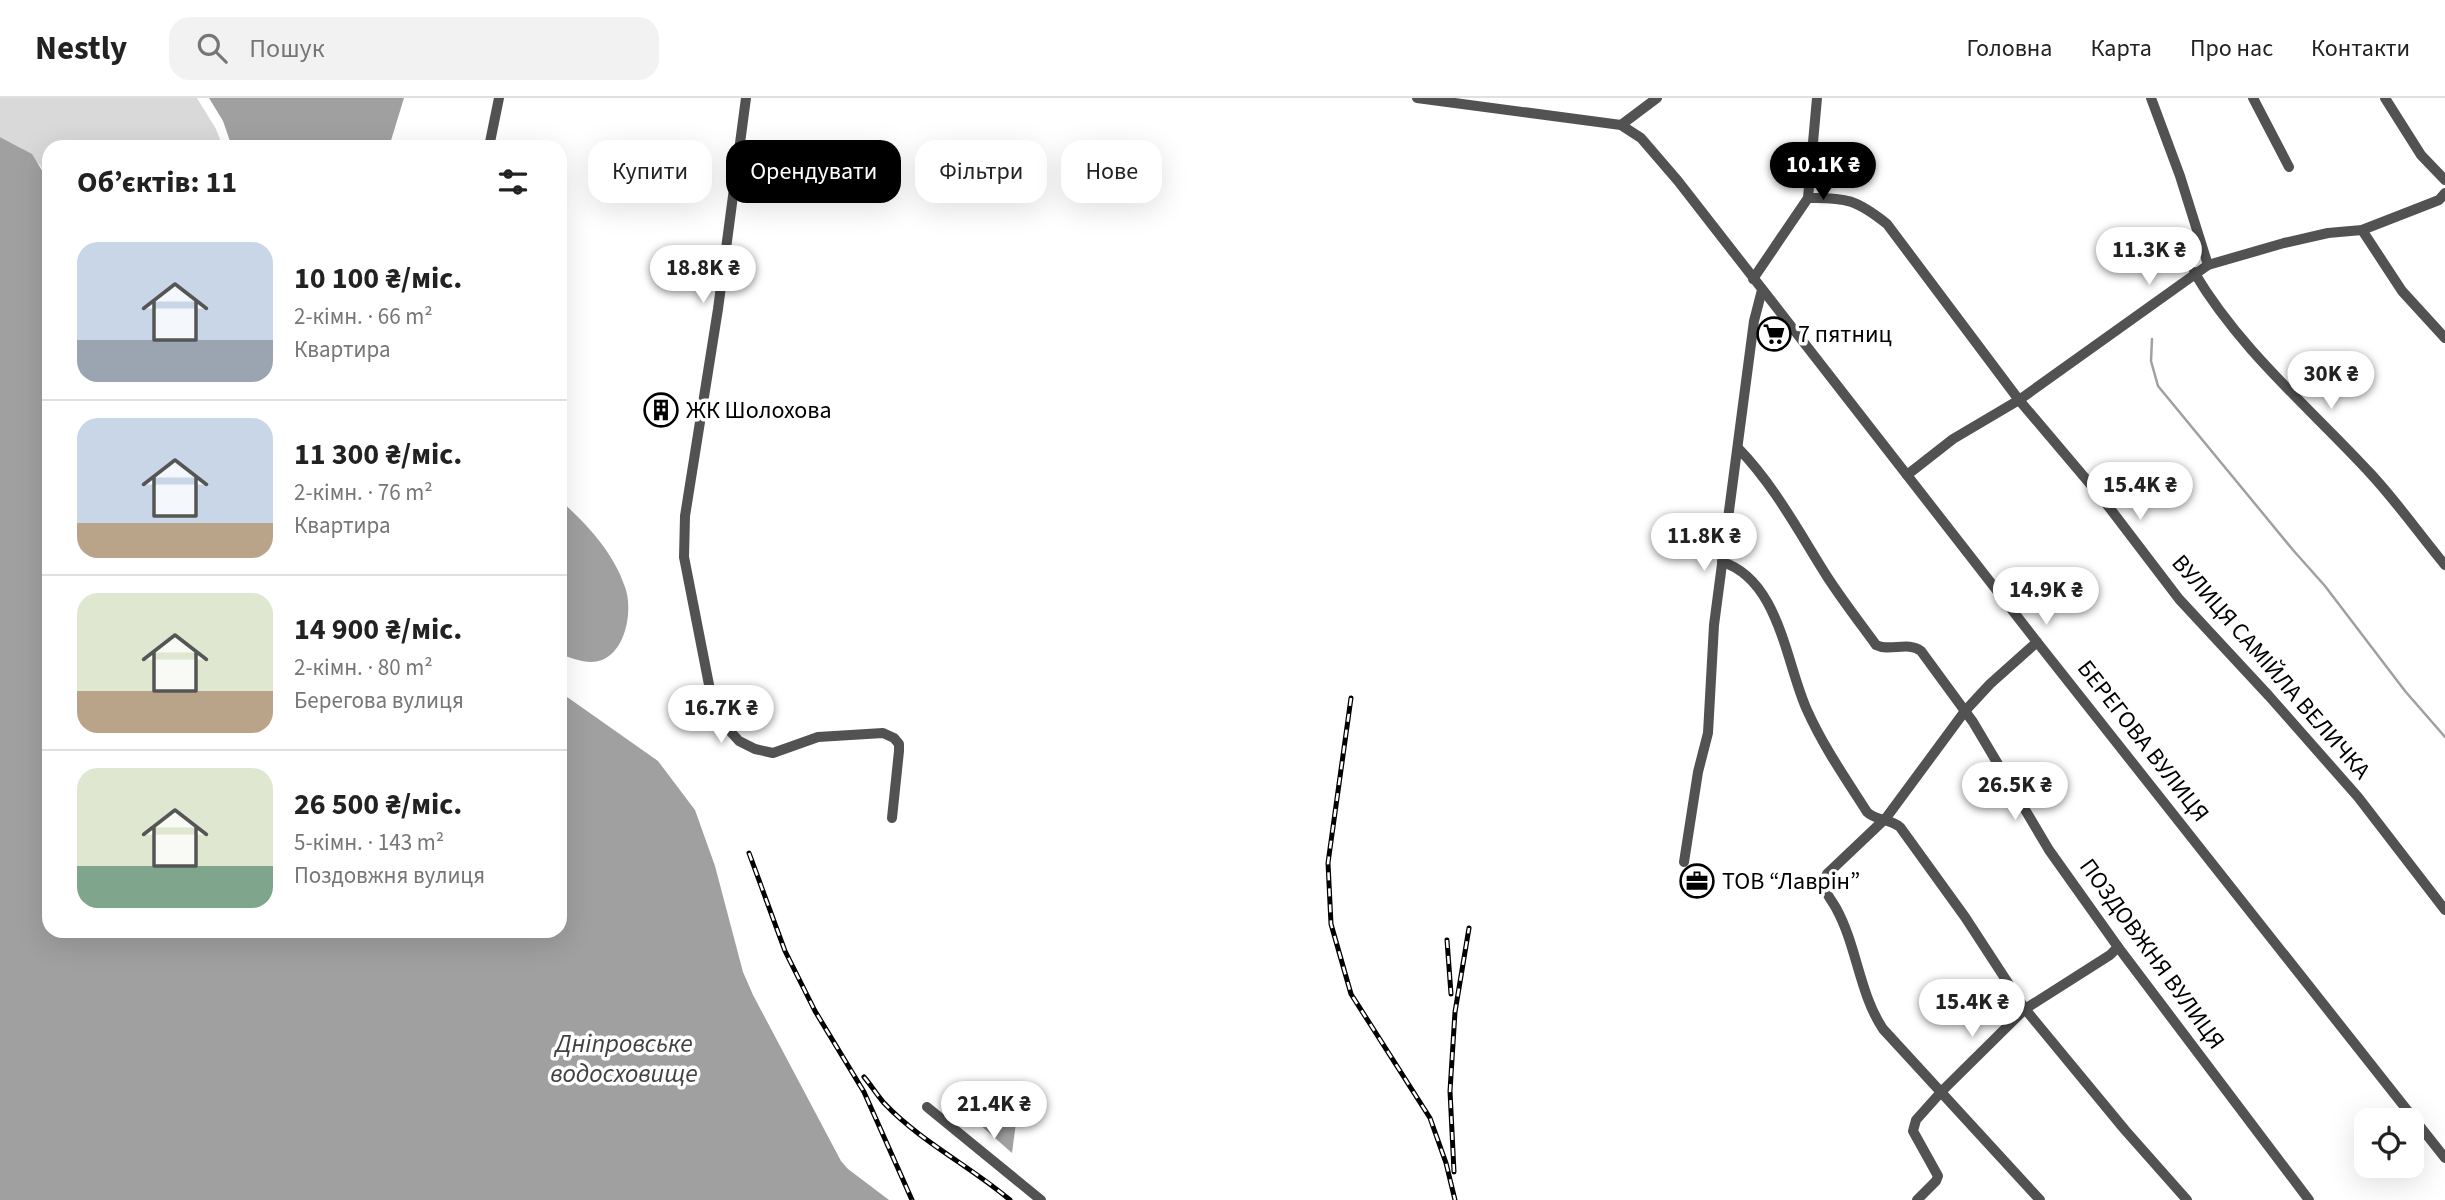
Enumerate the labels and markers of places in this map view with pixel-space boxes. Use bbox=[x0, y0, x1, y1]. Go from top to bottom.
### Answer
pin: 10.1K ₴ bbox=[1758, 142, 1888, 202]
pin: 11.3K ₴ bbox=[2084, 228, 2214, 287]
pin: 18.8K ₴ bbox=[638, 246, 768, 305]
supermarket icon: 7 пятниц bbox=[1755, 315, 1793, 353]
place label: 7 пятниц bbox=[1798, 317, 1892, 352]
pin: 30K ₴ bbox=[2282, 352, 2380, 411]
building icon: ЖК Шолохова bbox=[642, 391, 680, 429]
place label: ЖК Шолохова bbox=[686, 393, 832, 428]
pin: 15.4K ₴ bbox=[2075, 462, 2205, 522]
pin: 11.8K ₴ bbox=[1639, 514, 1769, 573]
pin: 14.9K ₴ bbox=[1981, 568, 2111, 627]
pin: 16.7K ₴ bbox=[656, 686, 786, 745]
pin: 26.5K ₴ bbox=[1950, 762, 2080, 822]
office icon: ТОВ “Лаврін” bbox=[1678, 862, 1716, 900]
place label: ТОВ “Лаврін” bbox=[1722, 864, 1860, 899]
pin: 15.4K ₴ bbox=[1907, 979, 2037, 1039]
pin: 21.4K ₴ bbox=[929, 1082, 1059, 1141]

